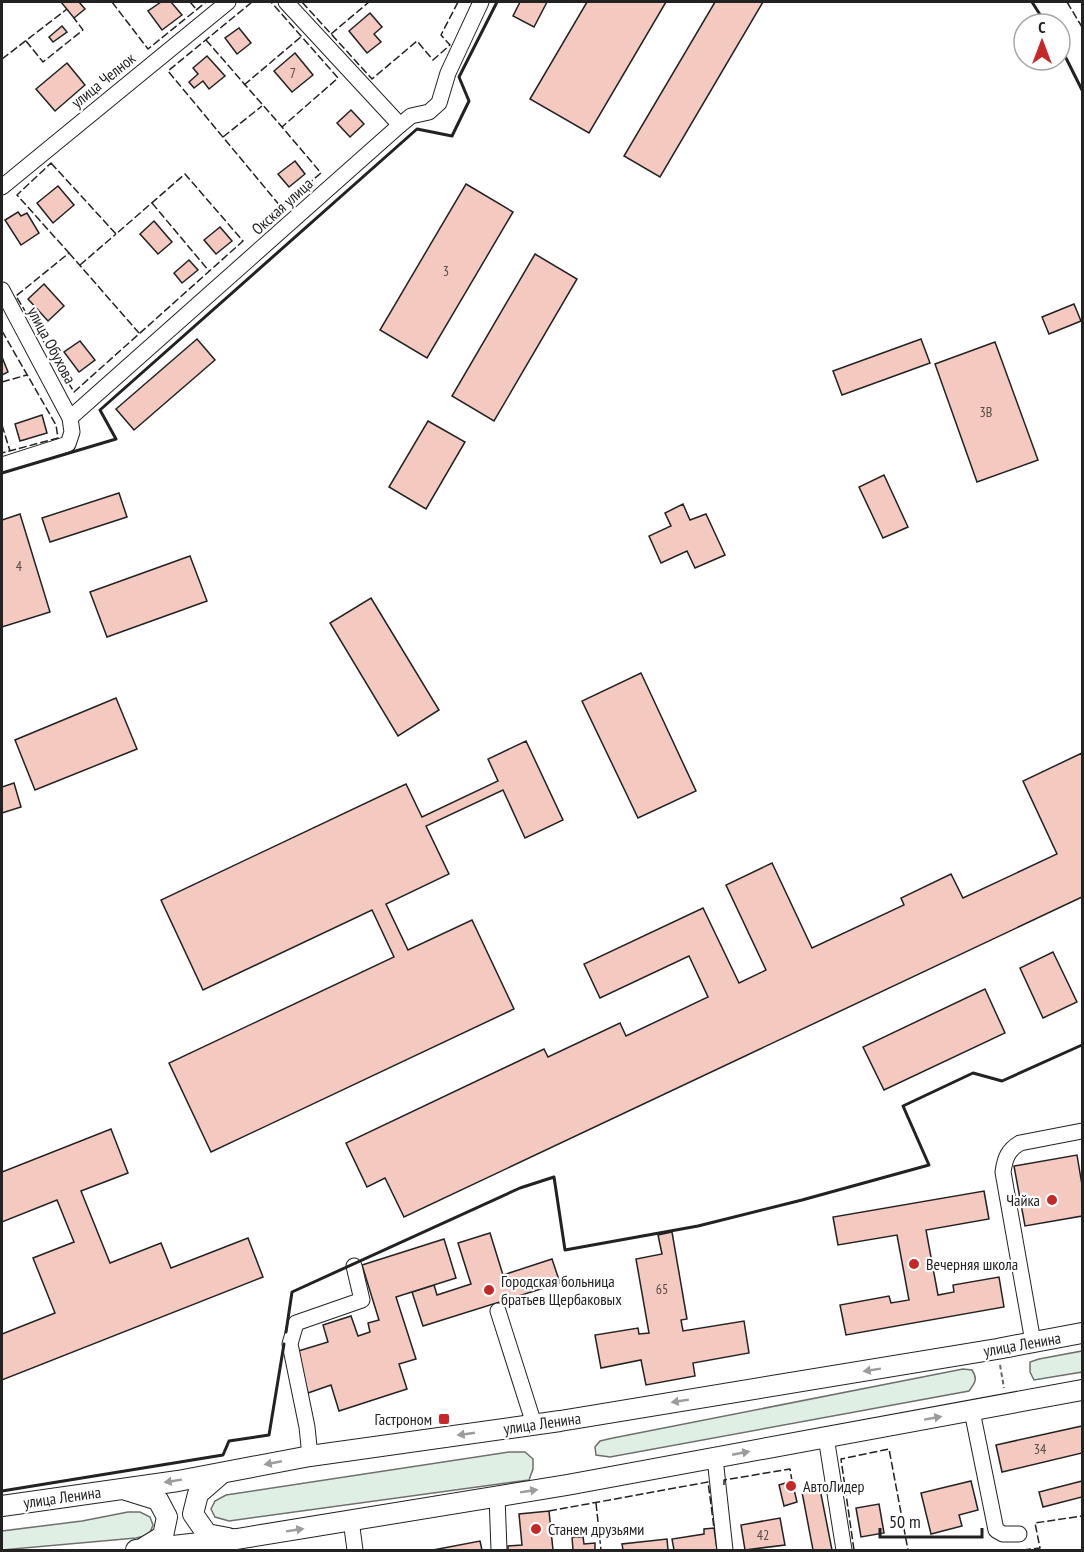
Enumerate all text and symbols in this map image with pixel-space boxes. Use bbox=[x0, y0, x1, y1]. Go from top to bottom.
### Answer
north arrow bbox=[1012, 12, 1072, 72]
text: С bbox=[1038, 17, 1046, 37]
street label: улица Челнок bbox=[67, 48, 140, 112]
house number: 7 bbox=[290, 64, 296, 82]
street label: Окская улица bbox=[247, 173, 317, 239]
house number: 3 bbox=[443, 262, 449, 280]
street label: улица Обухова bbox=[23, 303, 81, 387]
house number: 3В bbox=[980, 403, 992, 421]
house number: 4 bbox=[16, 557, 23, 575]
place label: Чайка bbox=[1006, 1190, 1040, 1210]
marker: Чайка bbox=[1045, 1193, 1059, 1207]
place label: Вечерняя школа bbox=[926, 1254, 1018, 1274]
marker: Вечерняя школа bbox=[907, 1257, 921, 1271]
place label: Городская больница братьев Щербаковых bbox=[501, 1271, 622, 1309]
house number: 65 bbox=[656, 1280, 668, 1298]
marker: Городская больница братьев Щербаковых bbox=[482, 1283, 496, 1297]
street label: улица Ленина bbox=[982, 1327, 1062, 1361]
one-way arrow bbox=[863, 1365, 882, 1374]
one-way arrow bbox=[670, 1397, 689, 1406]
street label: улица Ленина bbox=[502, 1408, 582, 1438]
place label: Гастроном bbox=[375, 1409, 432, 1429]
marker: Гастроном bbox=[437, 1412, 451, 1426]
one-way arrow bbox=[924, 1413, 943, 1422]
one-way arrow bbox=[457, 1429, 476, 1438]
house number: 34 bbox=[1034, 1440, 1047, 1458]
one-way arrow bbox=[732, 1448, 751, 1457]
one-way arrow bbox=[264, 1459, 283, 1468]
place label: АвтоЛидер bbox=[803, 1476, 865, 1496]
one-way arrow bbox=[163, 1477, 182, 1486]
marker: АвтоЛидер bbox=[784, 1479, 798, 1493]
street label: улица Ленина bbox=[22, 1482, 102, 1512]
one-way arrow bbox=[519, 1486, 538, 1495]
scale bar bbox=[880, 1501, 982, 1539]
text: 50 m bbox=[889, 1510, 921, 1533]
place label: Станем друзьями bbox=[548, 1519, 644, 1539]
marker: Станем друзьями bbox=[529, 1522, 543, 1536]
one-way arrow bbox=[286, 1525, 305, 1534]
house number: 42 bbox=[757, 1526, 769, 1544]

